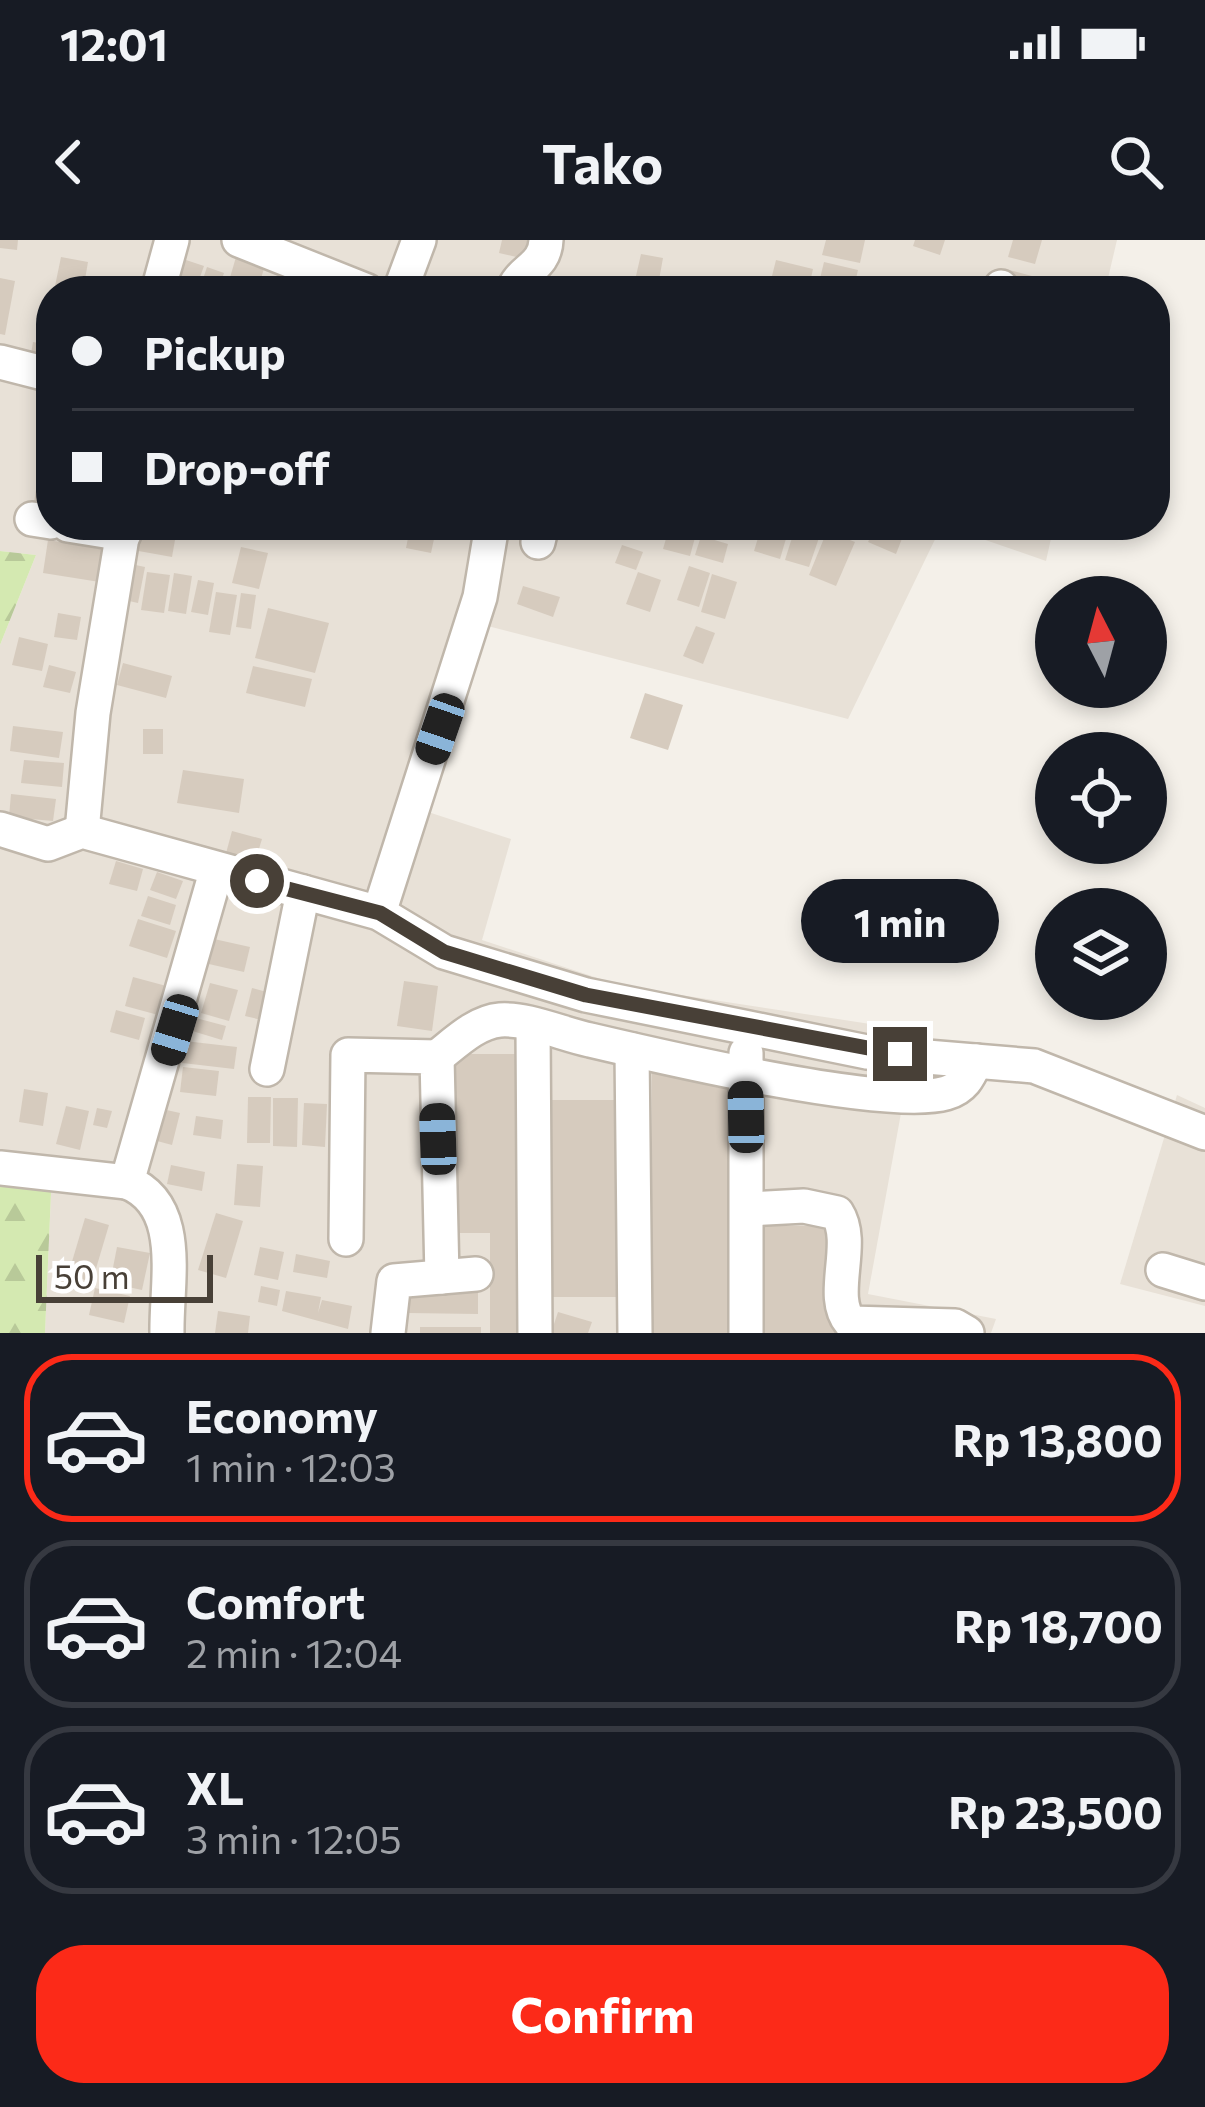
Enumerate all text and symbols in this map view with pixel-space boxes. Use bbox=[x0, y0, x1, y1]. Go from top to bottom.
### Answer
text: 12:01 bbox=[60, 15, 168, 70]
icon: back bbox=[36, 129, 102, 195]
text: Tako bbox=[542, 129, 663, 195]
icon: search bbox=[1103, 129, 1169, 195]
text: Pickup bbox=[144, 324, 286, 379]
text: Drop-off bbox=[144, 439, 330, 494]
north arrow bbox=[1035, 576, 1167, 708]
map controls bbox=[1035, 576, 1167, 1020]
car bbox=[411, 689, 469, 769]
button: locate bbox=[1035, 732, 1167, 864]
route start bbox=[230, 854, 284, 908]
callout: 1 min bbox=[801, 880, 999, 964]
button: layers bbox=[1035, 888, 1167, 1020]
text: 1 min bbox=[854, 897, 946, 945]
car bbox=[147, 990, 203, 1070]
route end bbox=[873, 1027, 927, 1081]
car bbox=[727, 1081, 765, 1153]
car bbox=[419, 1102, 457, 1176]
scale bar bbox=[36, 1249, 213, 1302]
text: 50 m bbox=[54, 1255, 130, 1296]
icon: car bbox=[42, 1384, 150, 1492]
text: Economy bbox=[186, 1387, 378, 1442]
text: Rp 13,800 bbox=[952, 1411, 1163, 1466]
text: 1 min · 12:03 bbox=[186, 1442, 396, 1490]
icon: car bbox=[42, 1570, 150, 1678]
text: Comfort bbox=[186, 1573, 365, 1628]
text: Rp 18,700 bbox=[954, 1597, 1163, 1652]
text: 2 min · 12:04 bbox=[186, 1628, 402, 1676]
icon: car bbox=[42, 1756, 150, 1864]
text: XL bbox=[186, 1759, 244, 1814]
text: Rp 23,500 bbox=[948, 1783, 1163, 1838]
text: 3 min · 12:05 bbox=[186, 1814, 402, 1862]
button: Confirm bbox=[36, 1945, 1169, 2083]

